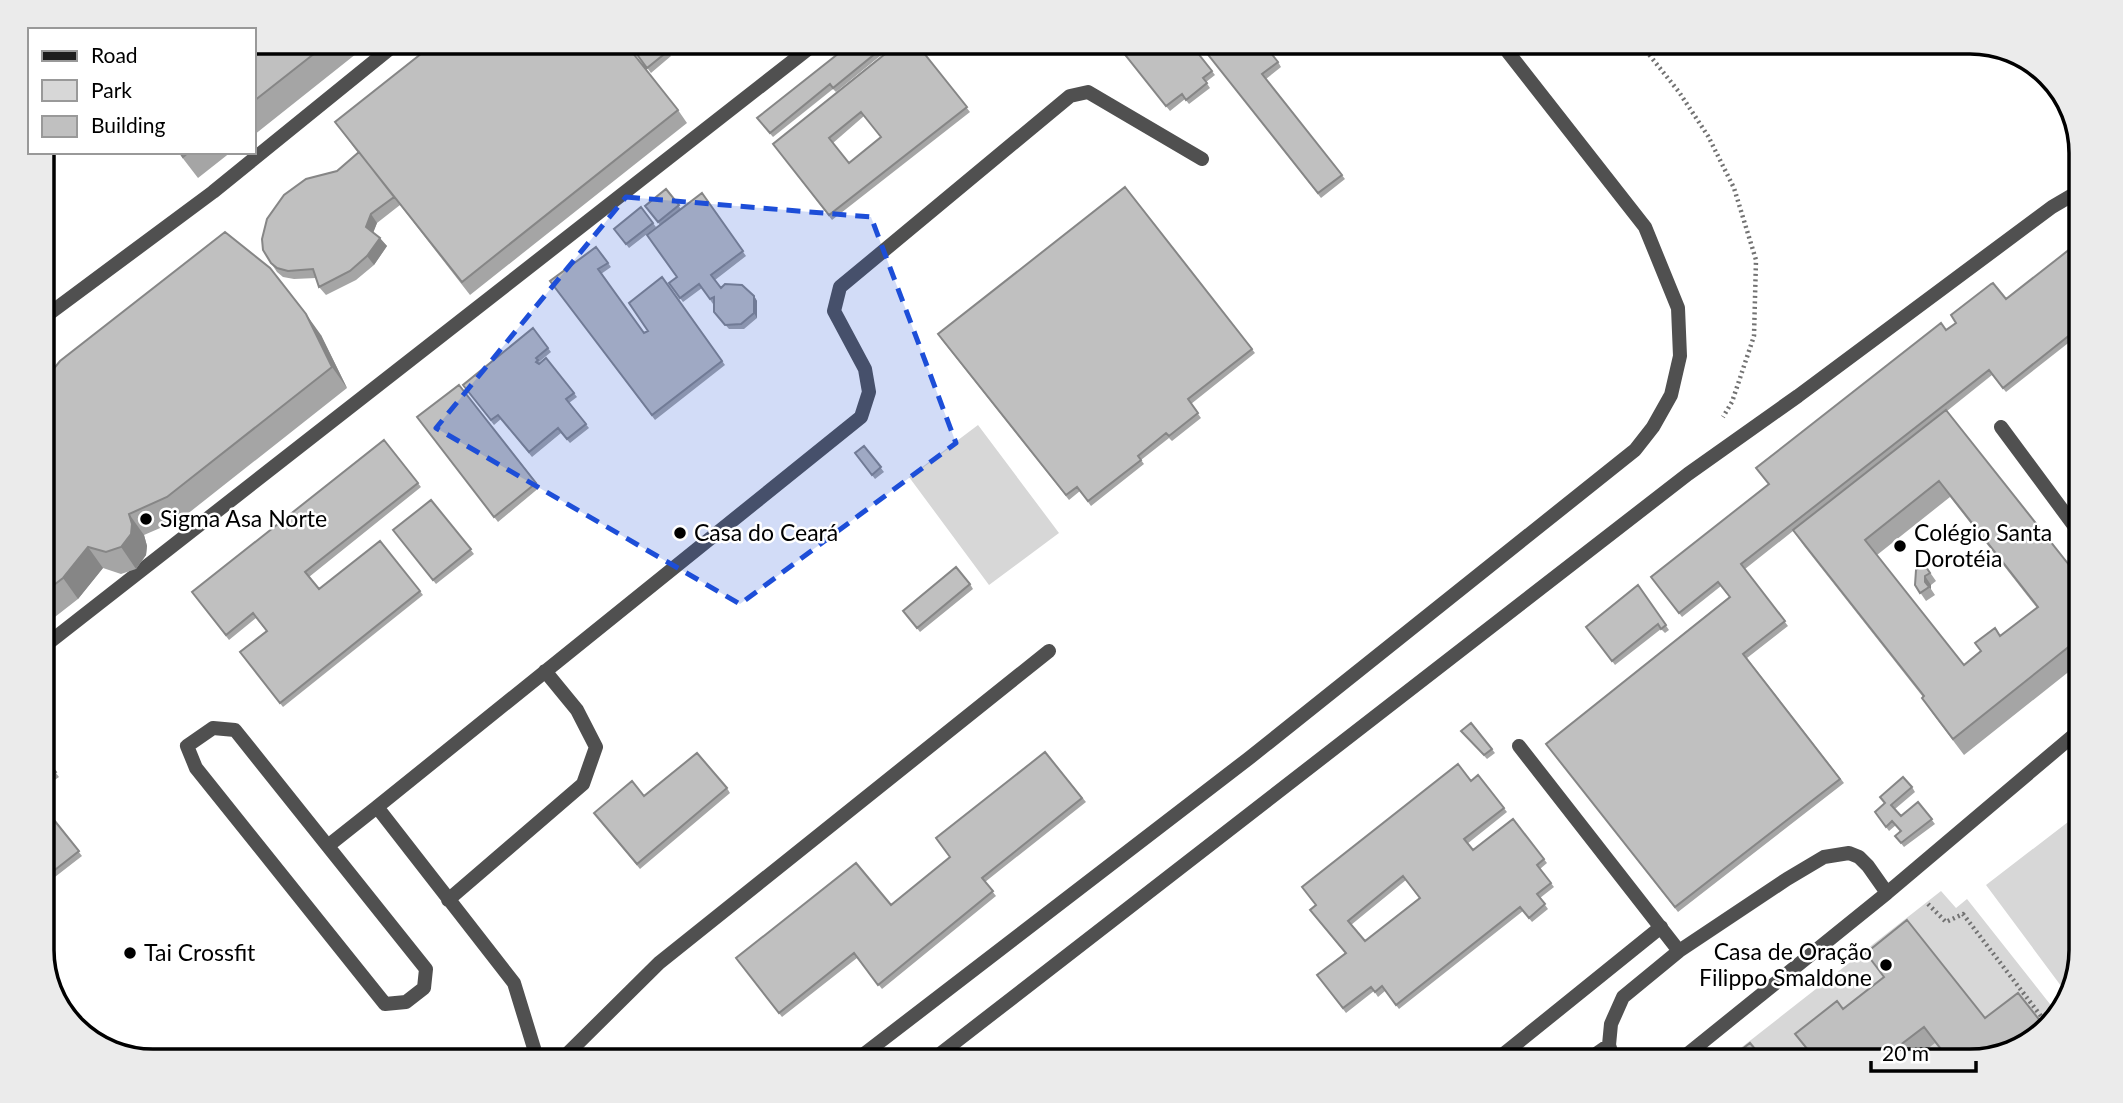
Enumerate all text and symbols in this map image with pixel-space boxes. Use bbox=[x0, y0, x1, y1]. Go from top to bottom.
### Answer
legend bbox=[28, 28, 256, 154]
text: Road bbox=[91, 42, 138, 67]
text: Park bbox=[91, 77, 132, 102]
text: Building bbox=[91, 112, 166, 137]
place label: Sigma Asa Norte bbox=[160, 504, 327, 532]
marker: Sigma Asa Norte bbox=[138, 511, 154, 527]
place label: Casa do Ceará bbox=[694, 518, 838, 546]
place label: Colégio Santa Dorotéia bbox=[1914, 518, 2052, 572]
marker: Casa do Ceará bbox=[672, 525, 688, 541]
marker: Colégio Santa Dorotéia bbox=[1892, 538, 1908, 554]
place label: Casa de Oração Filippo Smaldone bbox=[1699, 937, 1872, 991]
place label: Tai Crossfit bbox=[144, 938, 256, 966]
marker: Tai Crossfit bbox=[122, 945, 138, 961]
marker: Casa de Oração Filippo Smaldone bbox=[1878, 957, 1894, 973]
scale bar bbox=[1871, 1030, 1976, 1074]
text: 20 m bbox=[1882, 1040, 1929, 1065]

